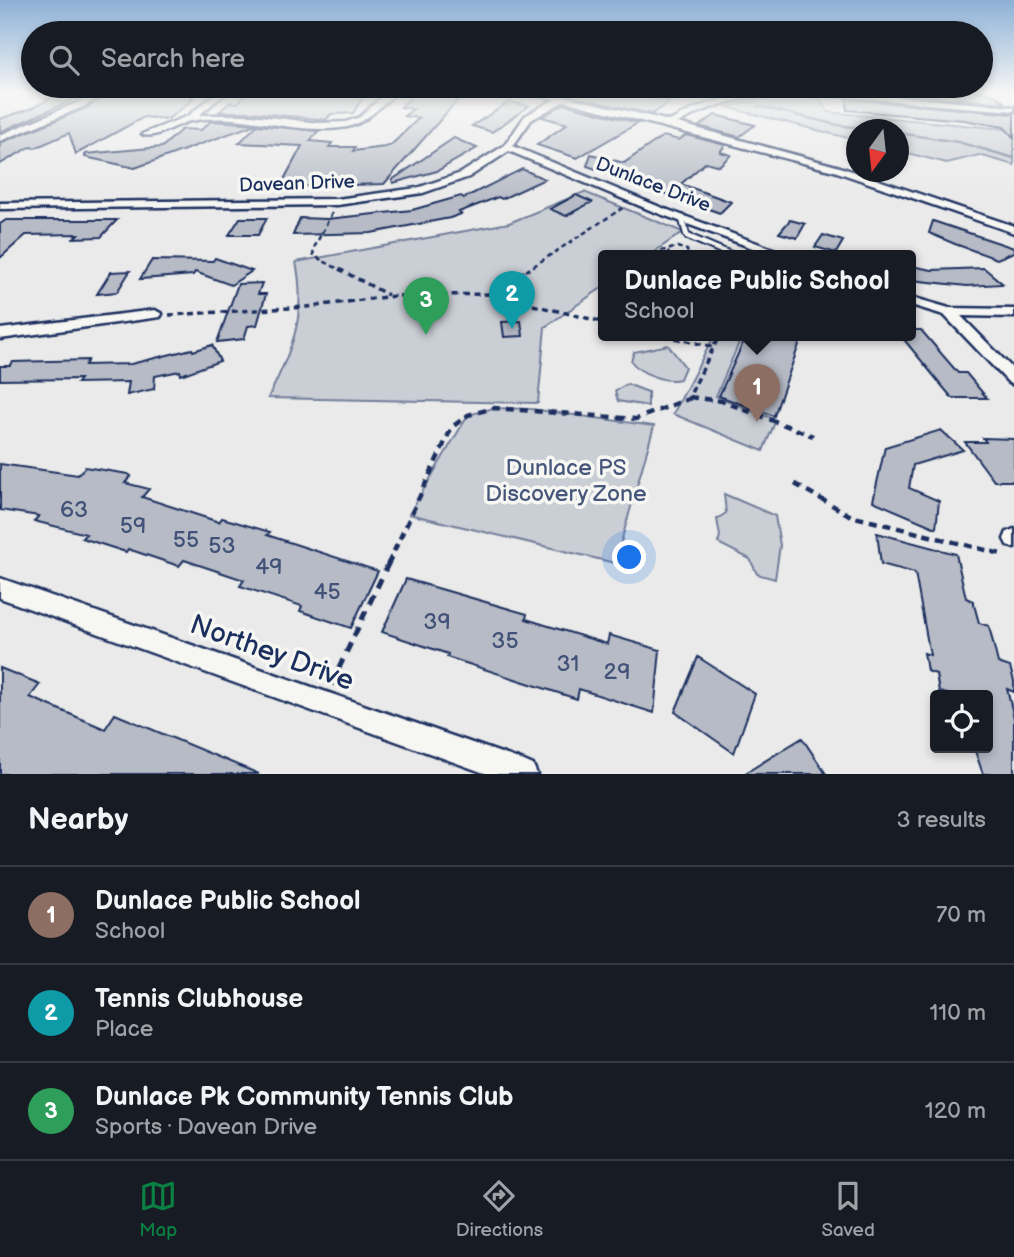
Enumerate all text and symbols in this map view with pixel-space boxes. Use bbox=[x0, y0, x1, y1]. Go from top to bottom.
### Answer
search box bbox=[21, 21, 993, 98]
icon: search bbox=[45, 41, 83, 79]
text: Search here bbox=[101, 44, 245, 75]
north arrow bbox=[846, 119, 909, 182]
street label: Dunlace Drive bbox=[592, 153, 714, 217]
street label: Davean Drive bbox=[239, 170, 355, 198]
popup bbox=[598, 250, 916, 341]
text: Dunlace Public School bbox=[624, 266, 890, 297]
pin: 2 bbox=[489, 271, 535, 329]
pin: 3 bbox=[403, 277, 449, 335]
text: School bbox=[624, 297, 694, 325]
pin: 1 bbox=[734, 364, 780, 422]
park label: Dunlace PS Discovery Zone bbox=[485, 454, 647, 508]
house number: 63 bbox=[60, 496, 88, 524]
house number: 59 bbox=[120, 512, 146, 540]
house number: 55 bbox=[173, 526, 199, 554]
house number: 53 bbox=[208, 532, 236, 560]
your location bbox=[612, 540, 646, 574]
house number: 49 bbox=[255, 553, 283, 581]
house number: 45 bbox=[313, 578, 341, 606]
street label: Northey Drive bbox=[186, 608, 358, 698]
house number: 39 bbox=[423, 608, 451, 636]
house number: 35 bbox=[491, 627, 519, 655]
house number: 31 bbox=[556, 650, 580, 678]
house number: 29 bbox=[604, 658, 630, 686]
map controls bbox=[930, 690, 993, 753]
button: locate bbox=[930, 690, 993, 753]
text: Nearby bbox=[28, 802, 128, 838]
text: 3 results bbox=[897, 806, 986, 834]
text: Dunlace Public School bbox=[95, 886, 361, 917]
text: 1 bbox=[46, 901, 56, 929]
text: 70 m bbox=[936, 901, 986, 929]
text: School bbox=[95, 917, 165, 945]
text: Tennis Clubhouse bbox=[95, 984, 303, 1015]
text: 2 bbox=[44, 999, 58, 1027]
text: 110 m bbox=[929, 999, 986, 1027]
text: Place bbox=[95, 1015, 153, 1043]
text: Dunlace Pk Community Tennis Club bbox=[95, 1082, 514, 1113]
text: 3 bbox=[44, 1097, 58, 1125]
text: 120 m bbox=[925, 1097, 986, 1125]
text: Sports · Davean Drive bbox=[95, 1113, 317, 1141]
tab: Map bbox=[139, 1177, 177, 1242]
tab: Directions bbox=[456, 1177, 543, 1242]
tab: Saved bbox=[821, 1177, 875, 1242]

